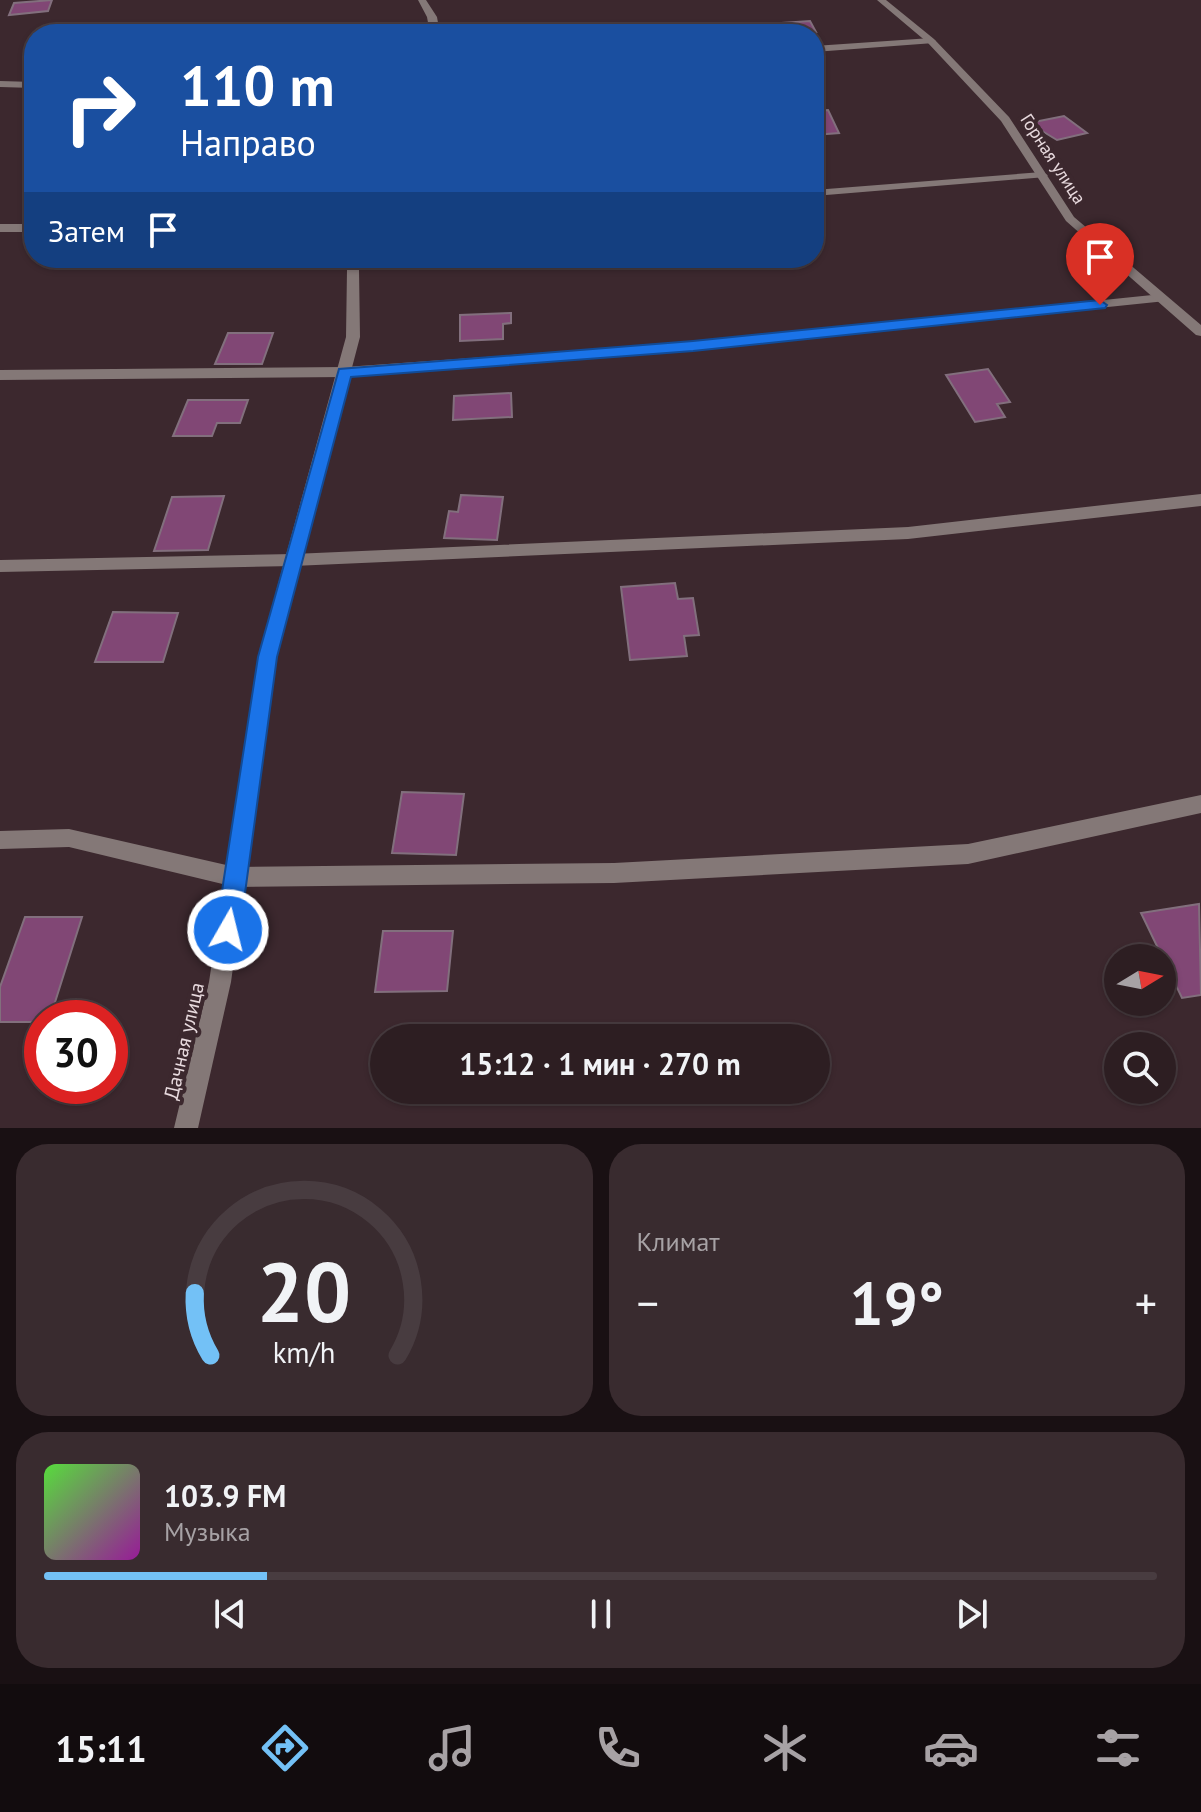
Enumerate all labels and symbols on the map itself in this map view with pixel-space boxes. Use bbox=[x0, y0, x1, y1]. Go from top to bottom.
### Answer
street label: Горная улица bbox=[1016, 109, 1091, 208]
pin bbox=[1066, 223, 1134, 305]
position arrow bbox=[186, 888, 270, 972]
north arrow bbox=[1104, 944, 1176, 1016]
street label: Дачная улица bbox=[158, 980, 210, 1102]
speed limit sign: 30 bbox=[24, 1000, 128, 1104]

